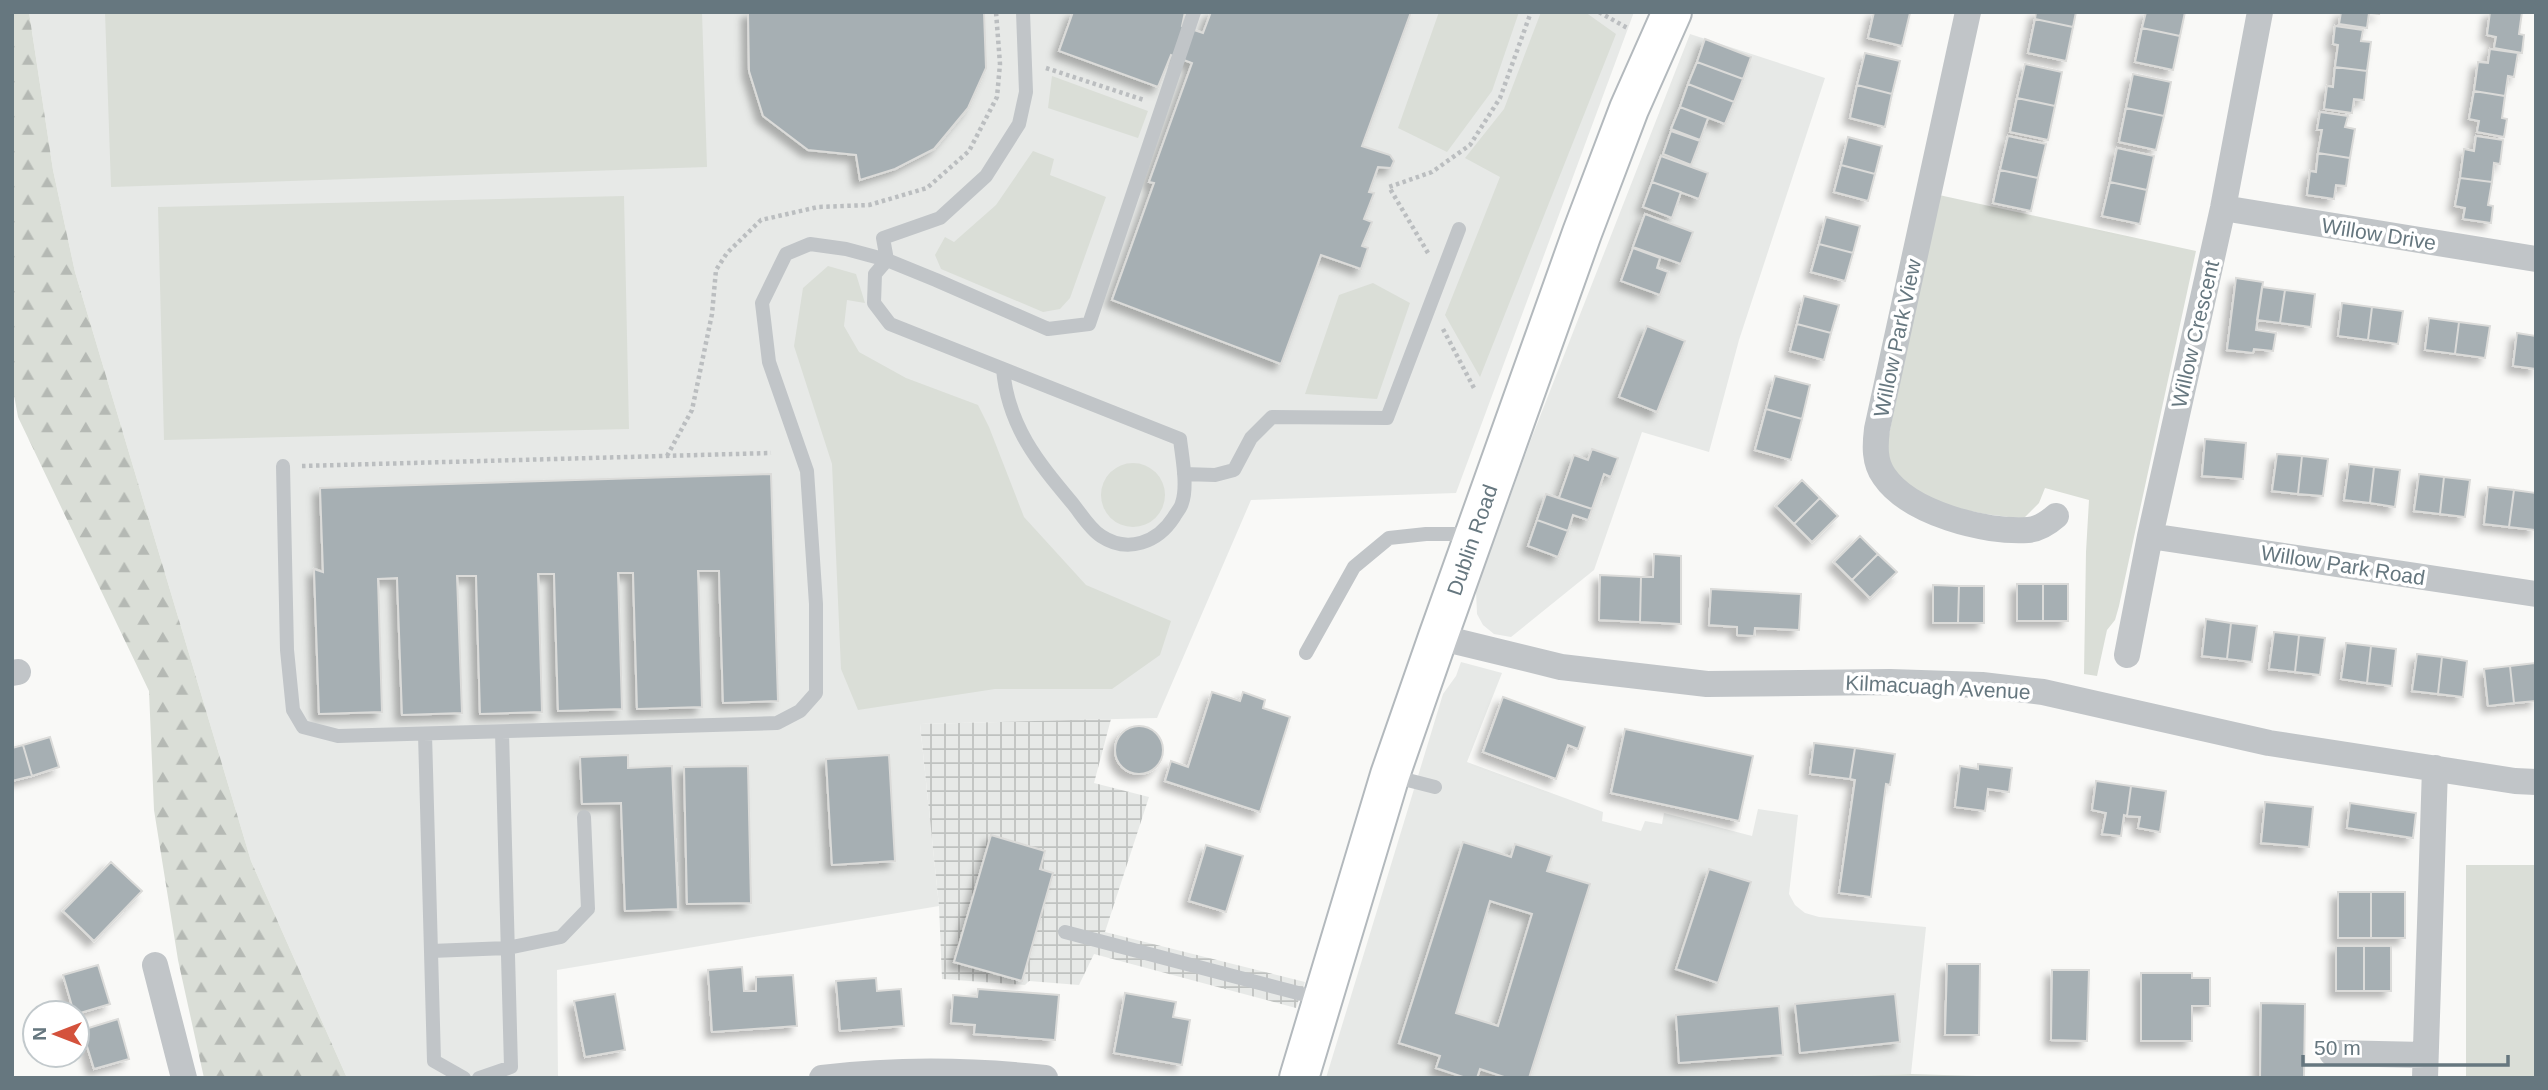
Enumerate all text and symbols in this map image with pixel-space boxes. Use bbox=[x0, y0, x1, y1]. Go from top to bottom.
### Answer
street label: Willow Drive bbox=[2320, 214, 2438, 254]
street label: Willow Park View bbox=[1869, 256, 1925, 419]
street label: Willow Crescent bbox=[2167, 258, 2223, 410]
street label: Dublin Road bbox=[1442, 482, 1502, 598]
street label: Willow Park Road bbox=[2259, 541, 2427, 589]
street label: Kilmacuagh Avenue bbox=[1845, 671, 2031, 703]
north arrow bbox=[21, 999, 91, 1069]
scale bar bbox=[2303, 1024, 2508, 1068]
text: N bbox=[29, 1027, 50, 1041]
text: 50 m bbox=[2314, 1036, 2361, 1059]

